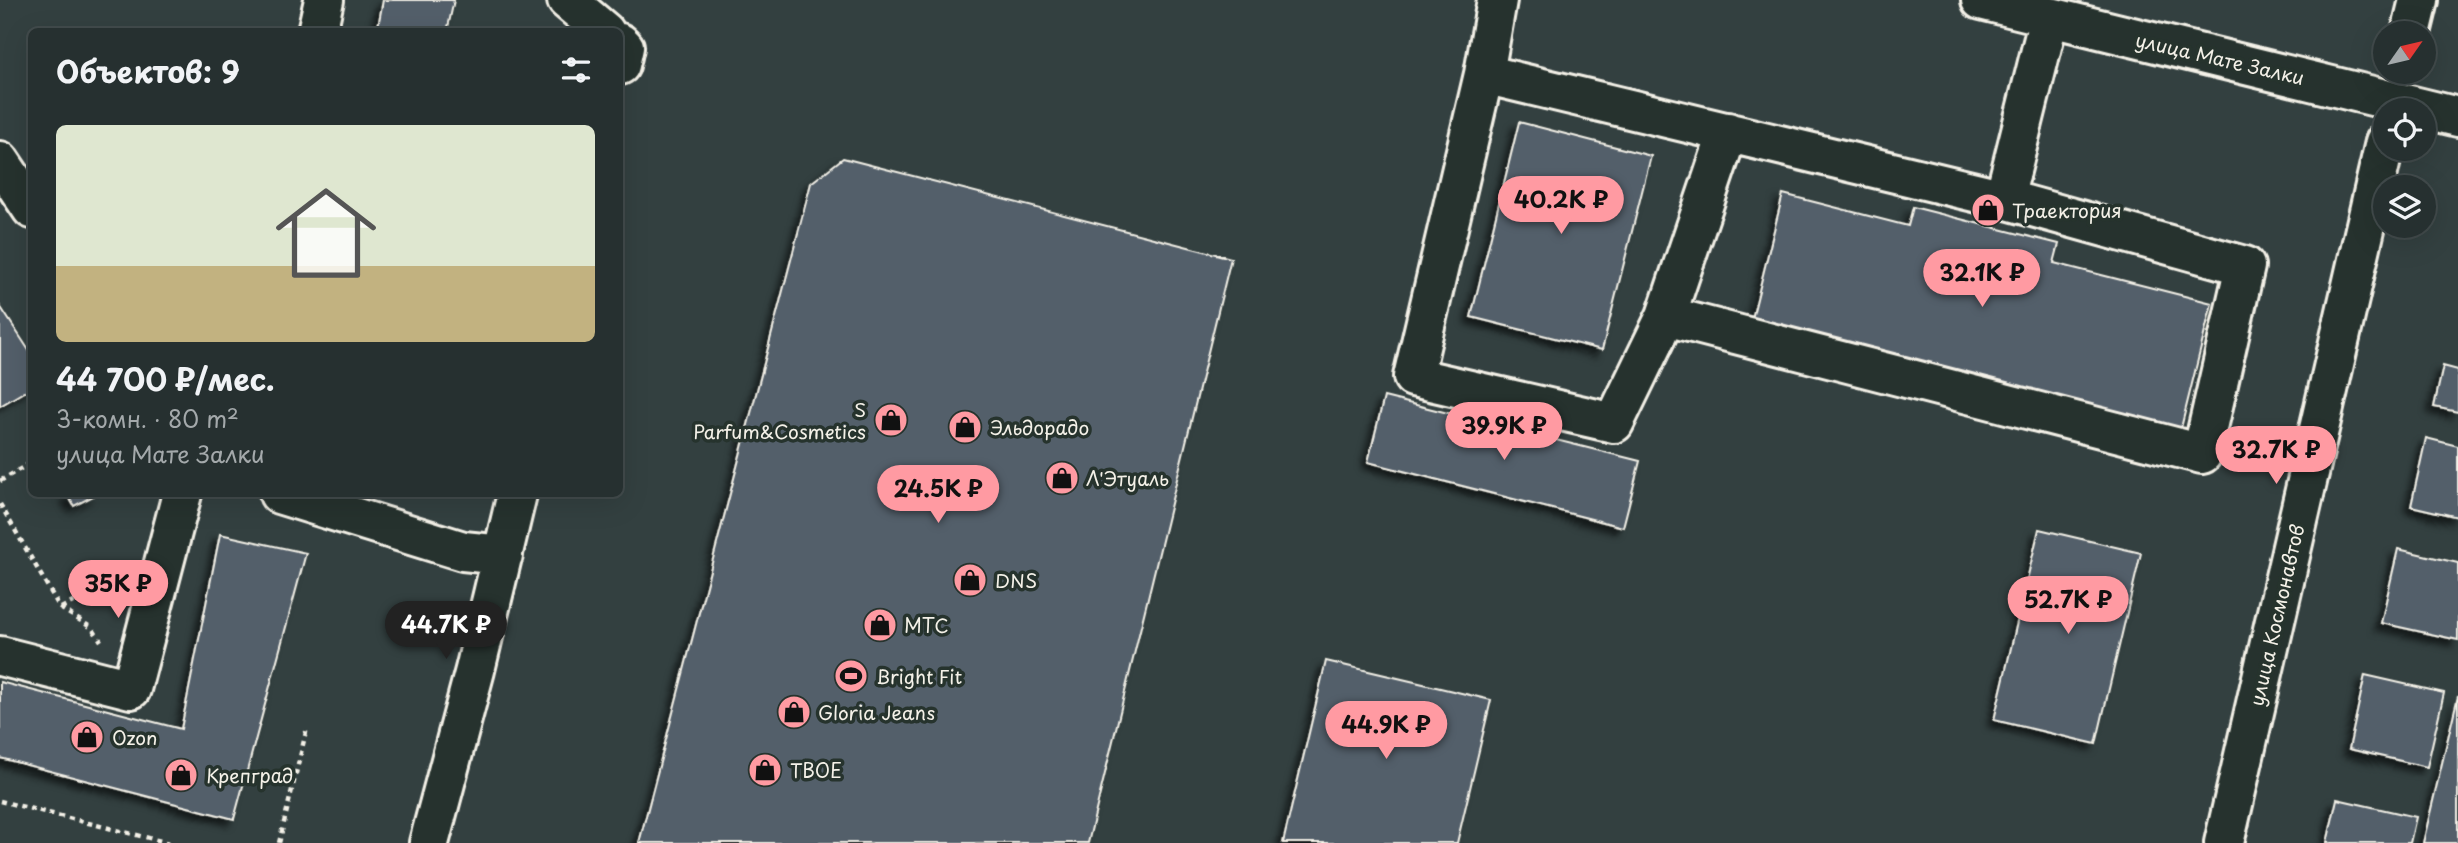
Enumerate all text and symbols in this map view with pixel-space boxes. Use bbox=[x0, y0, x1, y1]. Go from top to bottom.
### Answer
north arrow bbox=[2373, 21, 2436, 84]
map controls bbox=[2373, 21, 2436, 238]
street label: улица Мате Залки bbox=[2133, 25, 2307, 91]
text: Объектов: 9 bbox=[56, 48, 240, 93]
icon: filters bbox=[557, 51, 595, 89]
button: locate bbox=[2373, 98, 2436, 161]
icon: home bbox=[263, 170, 389, 296]
button: layers bbox=[2373, 175, 2436, 238]
pin: 40.2K ₽ bbox=[1496, 176, 1626, 236]
text: 40.2K ₽ bbox=[1514, 181, 1608, 216]
shop icon: Траектория bbox=[1969, 191, 2007, 229]
place label: Траектория bbox=[2012, 196, 2122, 224]
pin: 32.1K ₽ bbox=[1917, 250, 2047, 309]
text: 32.1K ₽ bbox=[1939, 254, 2025, 289]
text: 44 700 ₽/мес. bbox=[56, 356, 275, 401]
place label: S Parfum&Cosmetics bbox=[693, 395, 866, 445]
text: 3-комн. · 80 m² bbox=[56, 401, 239, 436]
shop icon: S Parfum&Cosmetics bbox=[872, 401, 910, 439]
pin: 39.9K ₽ bbox=[1439, 402, 1569, 462]
text: 39.9K ₽ bbox=[1461, 407, 1547, 442]
shop icon: Эльдорадо bbox=[946, 408, 984, 446]
place label: Эльдорадо bbox=[990, 413, 1089, 441]
pin: 32.7K ₽ bbox=[2211, 426, 2341, 486]
text: 32.7K ₽ bbox=[2232, 431, 2320, 466]
text: улица Мате Залки bbox=[56, 436, 265, 471]
shop icon: Л'Этуаль bbox=[1043, 459, 1081, 497]
place label: Л'Этуаль bbox=[1086, 464, 1169, 492]
pin: 24.5K ₽ bbox=[873, 466, 1003, 525]
text: 24.5K ₽ bbox=[893, 470, 983, 505]
street label: улица Космонавтов bbox=[2241, 521, 2311, 709]
pin: 35K ₽ bbox=[69, 560, 167, 620]
shop icon: DNS bbox=[951, 561, 989, 599]
text: 35K ₽ bbox=[84, 565, 152, 600]
place label: DNS bbox=[995, 566, 1037, 594]
pin: 52.7K ₽ bbox=[2003, 576, 2133, 636]
text: 52.7K ₽ bbox=[2024, 581, 2112, 616]
pin: 44.7K ₽ bbox=[381, 602, 511, 661]
text: 44.7K ₽ bbox=[401, 606, 491, 641]
shop icon: МТС bbox=[861, 606, 899, 644]
place label: МТС bbox=[904, 611, 949, 639]
sports icon: Bright Fit bbox=[832, 657, 870, 695]
place label: Bright Fit bbox=[876, 662, 962, 690]
shop icon: Gloria Jeans bbox=[775, 693, 813, 731]
place label: Gloria Jeans bbox=[818, 698, 935, 726]
pin: 44.9K ₽ bbox=[1321, 702, 1451, 761]
text: 44.9K ₽ bbox=[1341, 706, 1431, 741]
shop icon: Ozon bbox=[68, 718, 106, 756]
place label: Ozon bbox=[112, 723, 157, 751]
shop icon: ТВОЕ bbox=[746, 751, 784, 789]
shop icon: Крепград bbox=[162, 756, 200, 794]
place label: ТВОЕ bbox=[790, 756, 842, 784]
place label: Крепград bbox=[206, 761, 293, 789]

